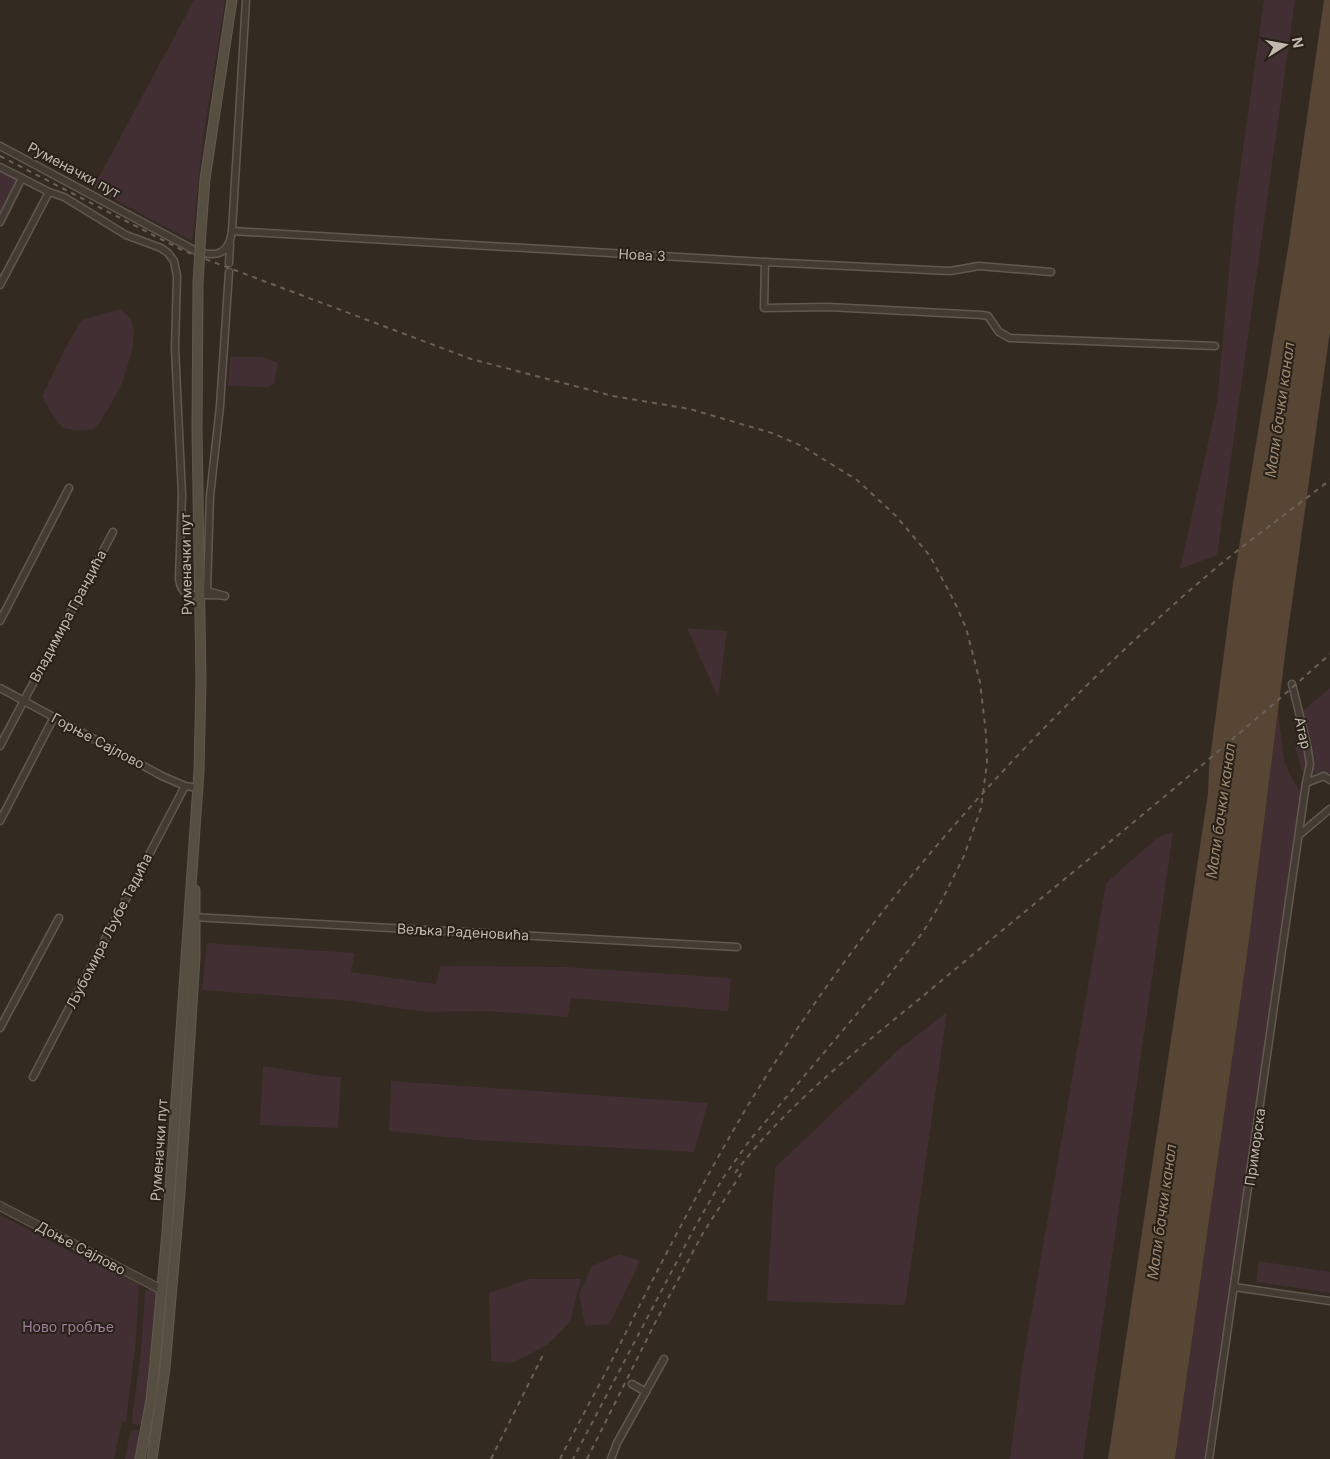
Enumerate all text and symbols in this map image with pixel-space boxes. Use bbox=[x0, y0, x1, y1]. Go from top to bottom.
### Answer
north arrow bbox=[1260, 20, 1310, 70]
text: N bbox=[1289, 36, 1308, 49]
street label: Руменачки пут bbox=[25, 138, 124, 201]
street label: Нова 3 bbox=[618, 245, 666, 264]
water label: Мали бачки канал bbox=[1261, 341, 1298, 479]
street label: Руменачки пут bbox=[176, 512, 195, 615]
street label: Владимира Грандића bbox=[26, 547, 110, 685]
street label: Горње Сајлово bbox=[49, 709, 148, 772]
street label: Атар bbox=[1292, 715, 1315, 751]
water label: Мали бачки канал bbox=[1202, 742, 1239, 880]
street label: Љубомира Љубе Тадића bbox=[62, 850, 155, 1011]
street label: Вељка Раденовића bbox=[396, 920, 530, 943]
street label: Руменачки пут bbox=[146, 1098, 171, 1202]
street label: Приморска bbox=[1241, 1107, 1268, 1187]
water label: Мали бачки канал bbox=[1143, 1143, 1180, 1281]
street label: Доње Сајлово bbox=[34, 1217, 129, 1278]
park label: Ново гробље bbox=[22, 1318, 114, 1335]

